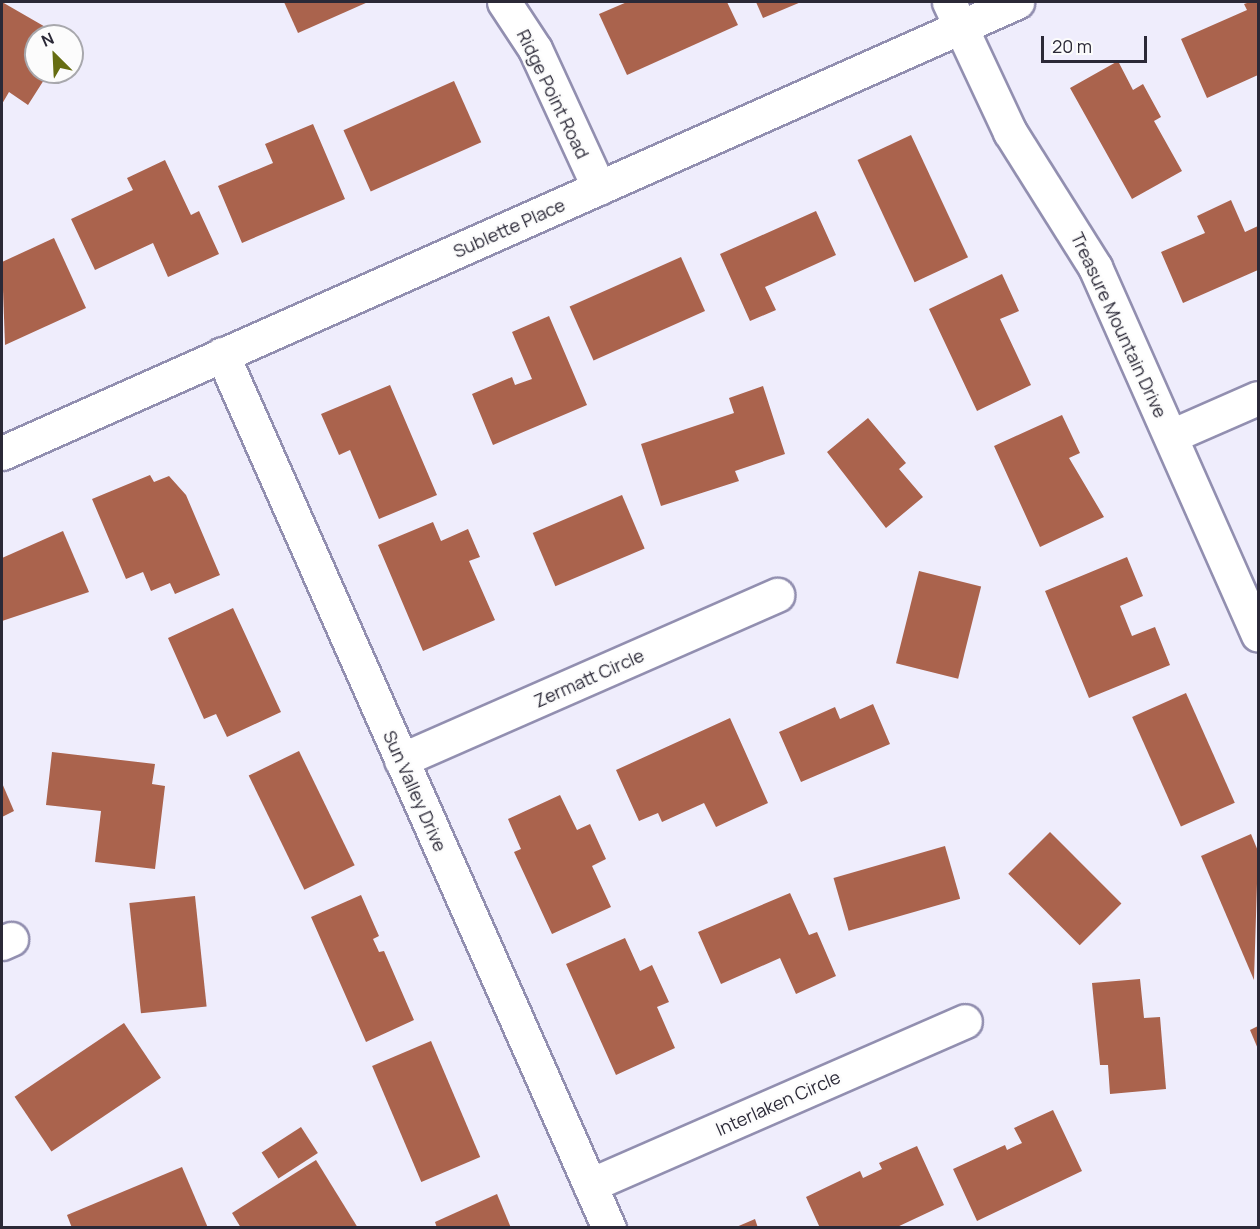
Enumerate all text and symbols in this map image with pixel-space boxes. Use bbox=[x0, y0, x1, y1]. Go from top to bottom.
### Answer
north arrow bbox=[24, 24, 84, 84]
scale bar bbox=[1044, 24, 1150, 62]
street label: Ridge Point Road bbox=[512, 26, 594, 162]
text: N bbox=[38, 27, 57, 52]
text: 20 m bbox=[1052, 34, 1092, 58]
street label: Sublette Place bbox=[450, 194, 568, 262]
street label: Treasure Mountain Drive bbox=[1067, 229, 1171, 421]
street label: Zermatt Circle bbox=[531, 644, 647, 712]
street label: Sun Valley Drive bbox=[379, 727, 451, 855]
street label: Interlaken Circle bbox=[712, 1066, 844, 1140]

